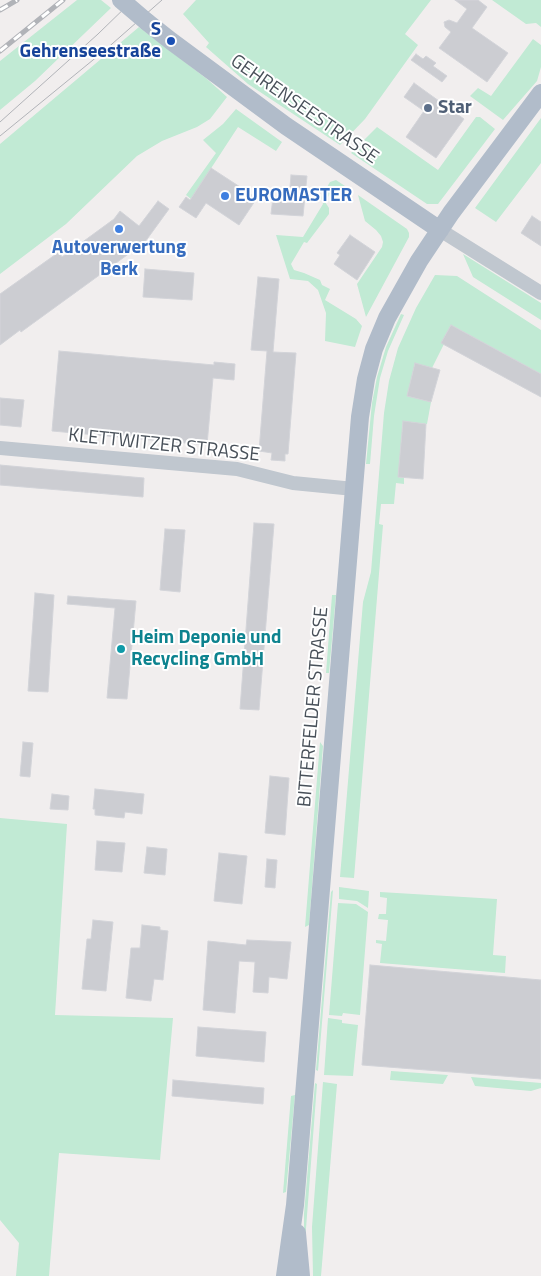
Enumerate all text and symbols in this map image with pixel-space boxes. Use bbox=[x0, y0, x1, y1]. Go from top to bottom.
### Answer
place label: S Gehrenseestraße bbox=[20, 19, 161, 63]
marker: S Gehrenseestraße bbox=[165, 35, 177, 47]
street label: GEHRENSEESTRASSE bbox=[226, 50, 382, 170]
place label: Star bbox=[438, 97, 472, 119]
marker: Star bbox=[422, 102, 434, 114]
place label: EUROMASTER bbox=[235, 185, 352, 207]
marker: EUROMASTER bbox=[219, 190, 231, 202]
marker: Autoverwertung Berk bbox=[113, 223, 125, 235]
place label: Autoverwertung Berk bbox=[52, 237, 186, 281]
street label: KLETTWITZER STRASSE bbox=[67, 425, 261, 467]
street label: BITTERFELDER STRASSE bbox=[294, 606, 334, 808]
place label: Heim Deponie und Recycling GmbH bbox=[131, 627, 281, 671]
marker: Heim Deponie und Recycling GmbH bbox=[115, 643, 127, 655]

